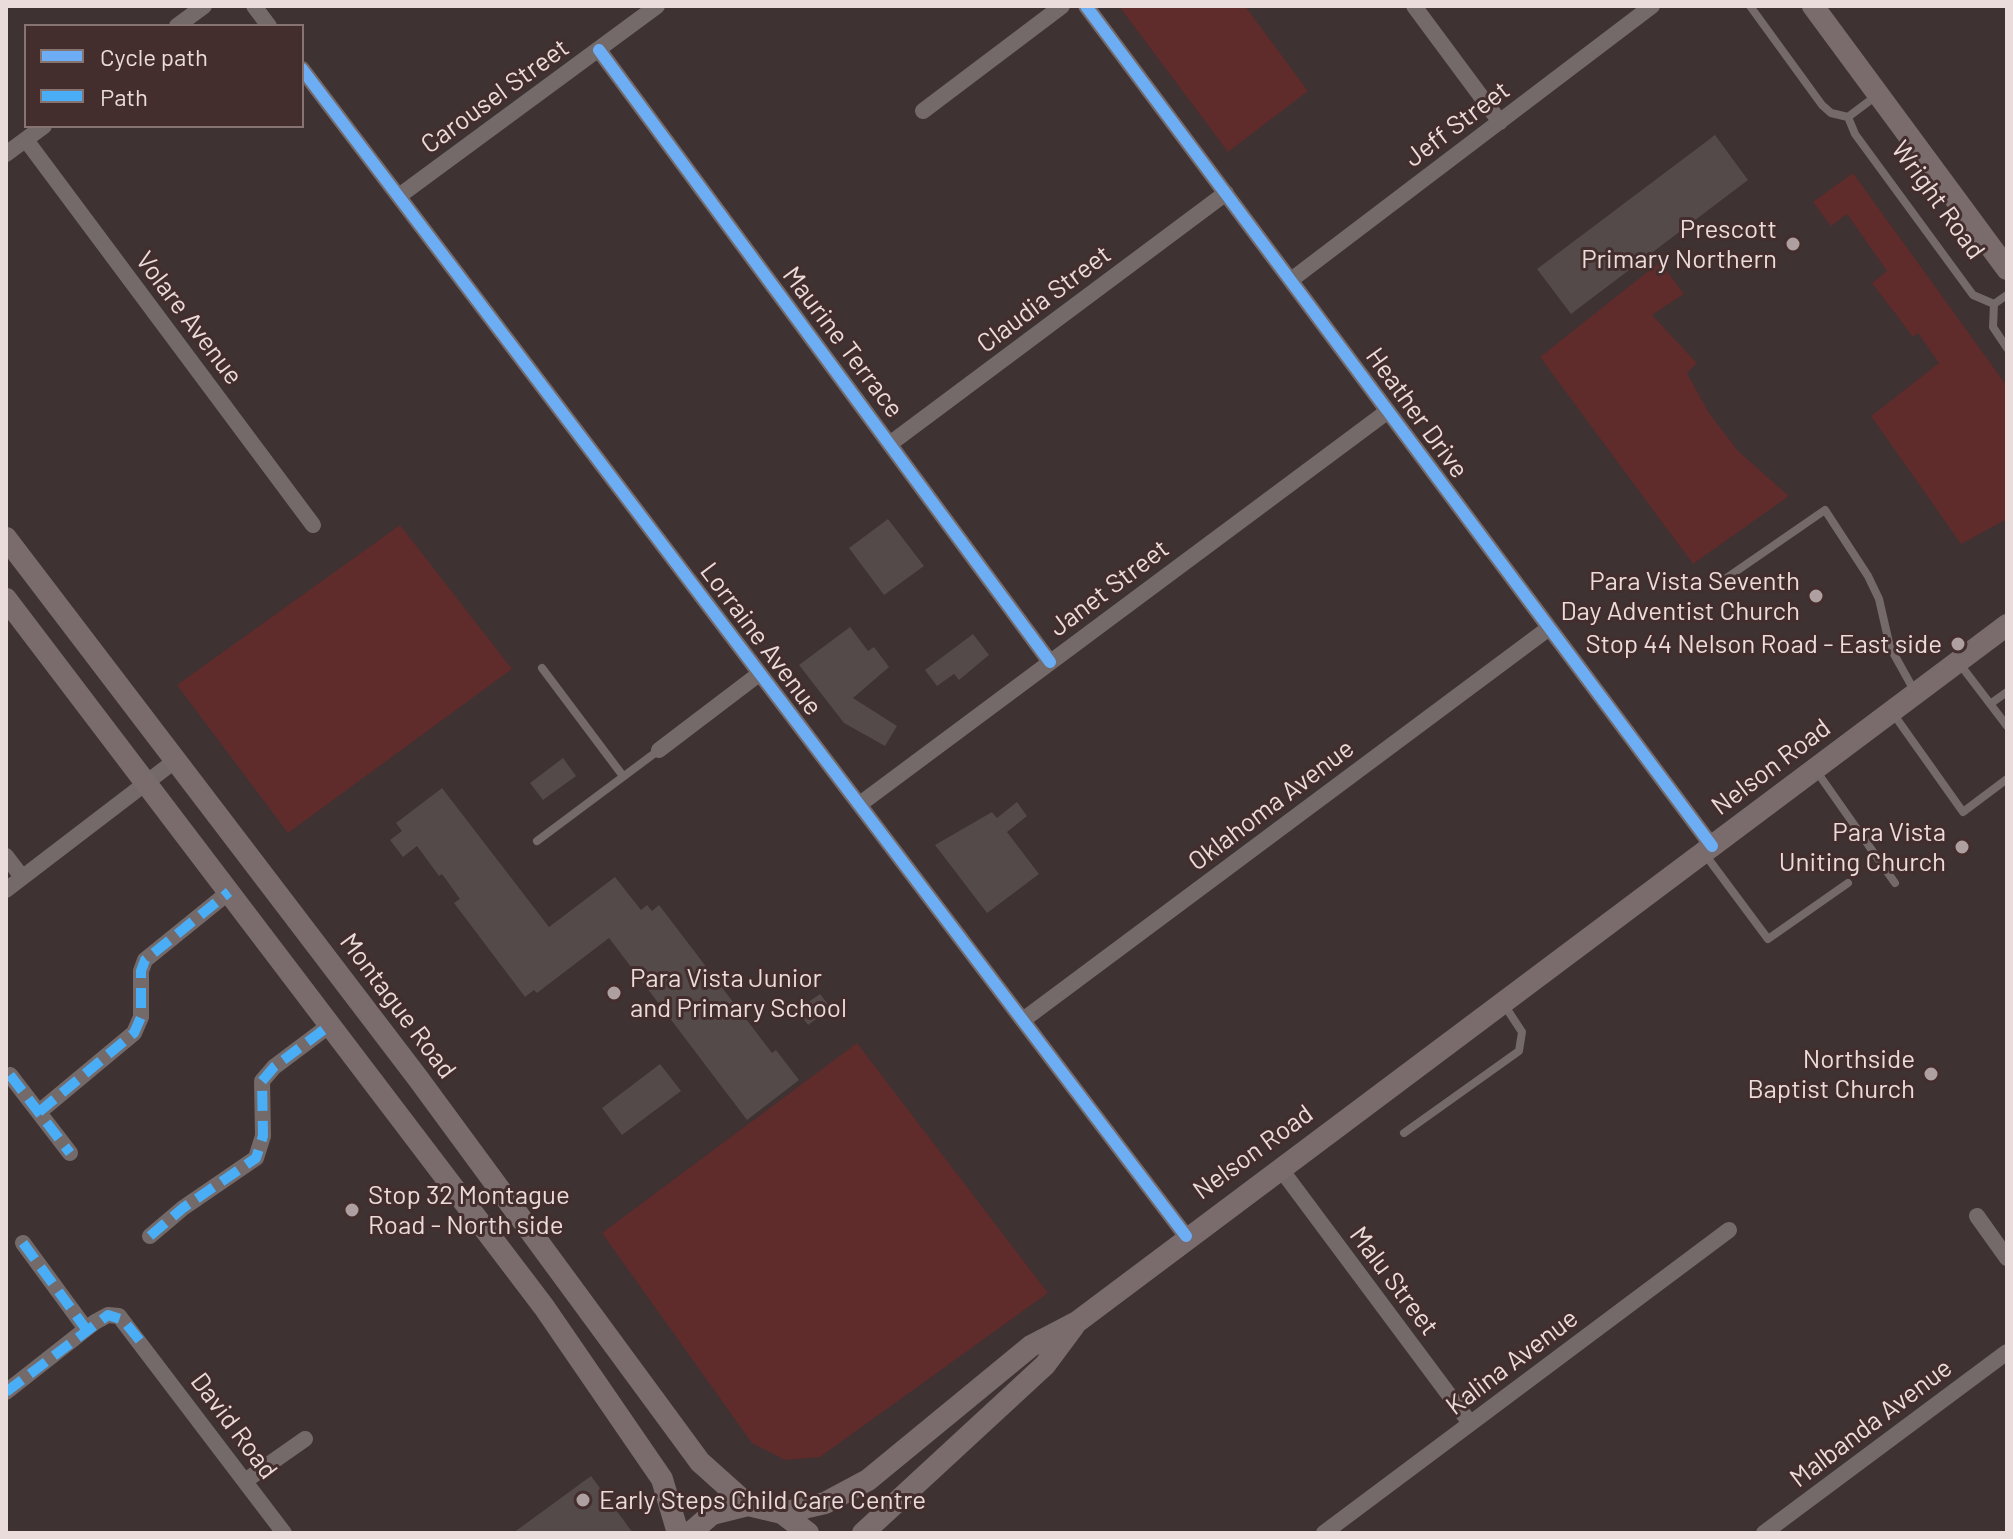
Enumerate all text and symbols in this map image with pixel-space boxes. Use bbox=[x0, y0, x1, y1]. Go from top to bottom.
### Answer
legend bbox=[24, 24, 304, 128]
street label: Carousel Street bbox=[415, 32, 575, 160]
text: Cycle path bbox=[100, 42, 208, 71]
street label: Jeff Street bbox=[1398, 74, 1516, 174]
text: Path bbox=[100, 82, 148, 111]
street label: Wright Road bbox=[1885, 135, 1991, 265]
place label: Prescott Primary Northern bbox=[1581, 213, 1777, 274]
marker: Prescott Primary Northern bbox=[1784, 235, 1802, 253]
street label: Claudia Street bbox=[971, 239, 1117, 359]
street label: Volare Avenue bbox=[129, 245, 249, 391]
street label: Maurine Terrace bbox=[776, 260, 910, 424]
street label: Heather Drive bbox=[1359, 342, 1475, 484]
street label: Janet Street bbox=[1043, 533, 1175, 643]
street label: Lorraine Avenue bbox=[693, 556, 829, 722]
place label: Para Vista Seventh Day Adventist Church bbox=[1561, 565, 1800, 626]
marker: Para Vista Seventh Day Adventist Church bbox=[1807, 587, 1825, 605]
place label: Stop 44 Nelson Road - East side bbox=[1585, 628, 1942, 660]
marker: Stop 44 Nelson Road - East side bbox=[1949, 635, 1967, 653]
street label: Nelson Road bbox=[1705, 712, 1837, 822]
street label: Oklahoma Avenue bbox=[1182, 733, 1360, 877]
place label: Para Vista Uniting Church bbox=[1779, 816, 1946, 878]
marker: Para Vista Uniting Church bbox=[1953, 838, 1971, 856]
street label: Montague Road bbox=[333, 927, 463, 1085]
place label: Para Vista Junior and Primary School bbox=[630, 962, 847, 1024]
marker: Para Vista Junior and Primary School bbox=[605, 984, 623, 1002]
place label: Northside Baptist Church bbox=[1747, 1043, 1915, 1104]
marker: Northside Baptist Church bbox=[1922, 1065, 1940, 1083]
street label: Nelson Road bbox=[1187, 1098, 1319, 1206]
place label: Stop 32 Montague Road - North side bbox=[368, 1179, 570, 1240]
marker: Stop 32 Montague Road - North side bbox=[343, 1201, 361, 1219]
street label: Malu Street bbox=[1343, 1221, 1445, 1341]
street label: Kalina Avenue bbox=[1440, 1302, 1584, 1422]
street label: Malbanda Avenue bbox=[1784, 1352, 1958, 1494]
street label: David Road bbox=[184, 1367, 284, 1485]
place label: Early Steps Child Care Centre bbox=[599, 1484, 926, 1516]
marker: Early Steps Child Care Centre bbox=[574, 1491, 592, 1509]

